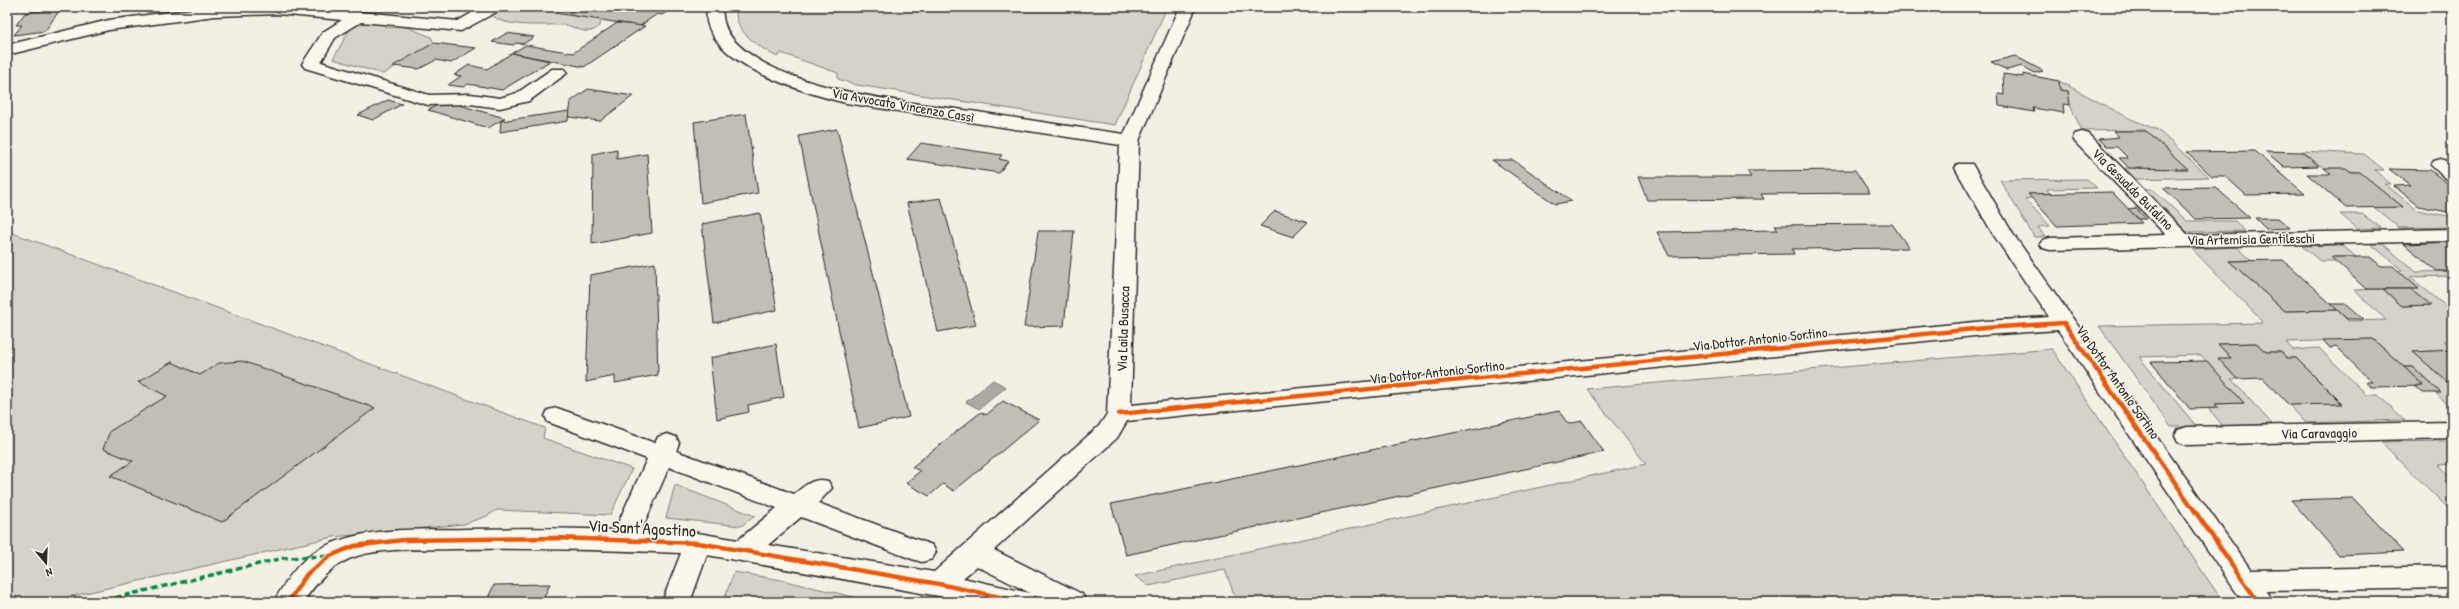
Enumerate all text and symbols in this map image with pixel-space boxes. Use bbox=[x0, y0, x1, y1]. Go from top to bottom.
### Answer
street label: Via Avvocato Vincenzo Cassì bbox=[830, 83, 976, 126]
street label: Via Gesualdo Bufalino bbox=[2088, 144, 2179, 234]
street label: Via Artemisia Gentileschi bbox=[2187, 228, 2315, 249]
street label: Via Laila Busacca bbox=[1112, 285, 1134, 372]
street label: Via Dottor Antonio Sortino bbox=[2072, 321, 2165, 443]
street label: Via Dottor Antonio Sortino bbox=[1692, 322, 1829, 355]
street label: Via Dottor Antonio Sortino bbox=[1369, 355, 1506, 388]
street label: Via Caravaggio bbox=[2281, 422, 2358, 444]
street label: Via Sant'Agostino bbox=[587, 513, 697, 542]
north arrow bbox=[26, 543, 66, 583]
text: N bbox=[44, 565, 54, 580]

